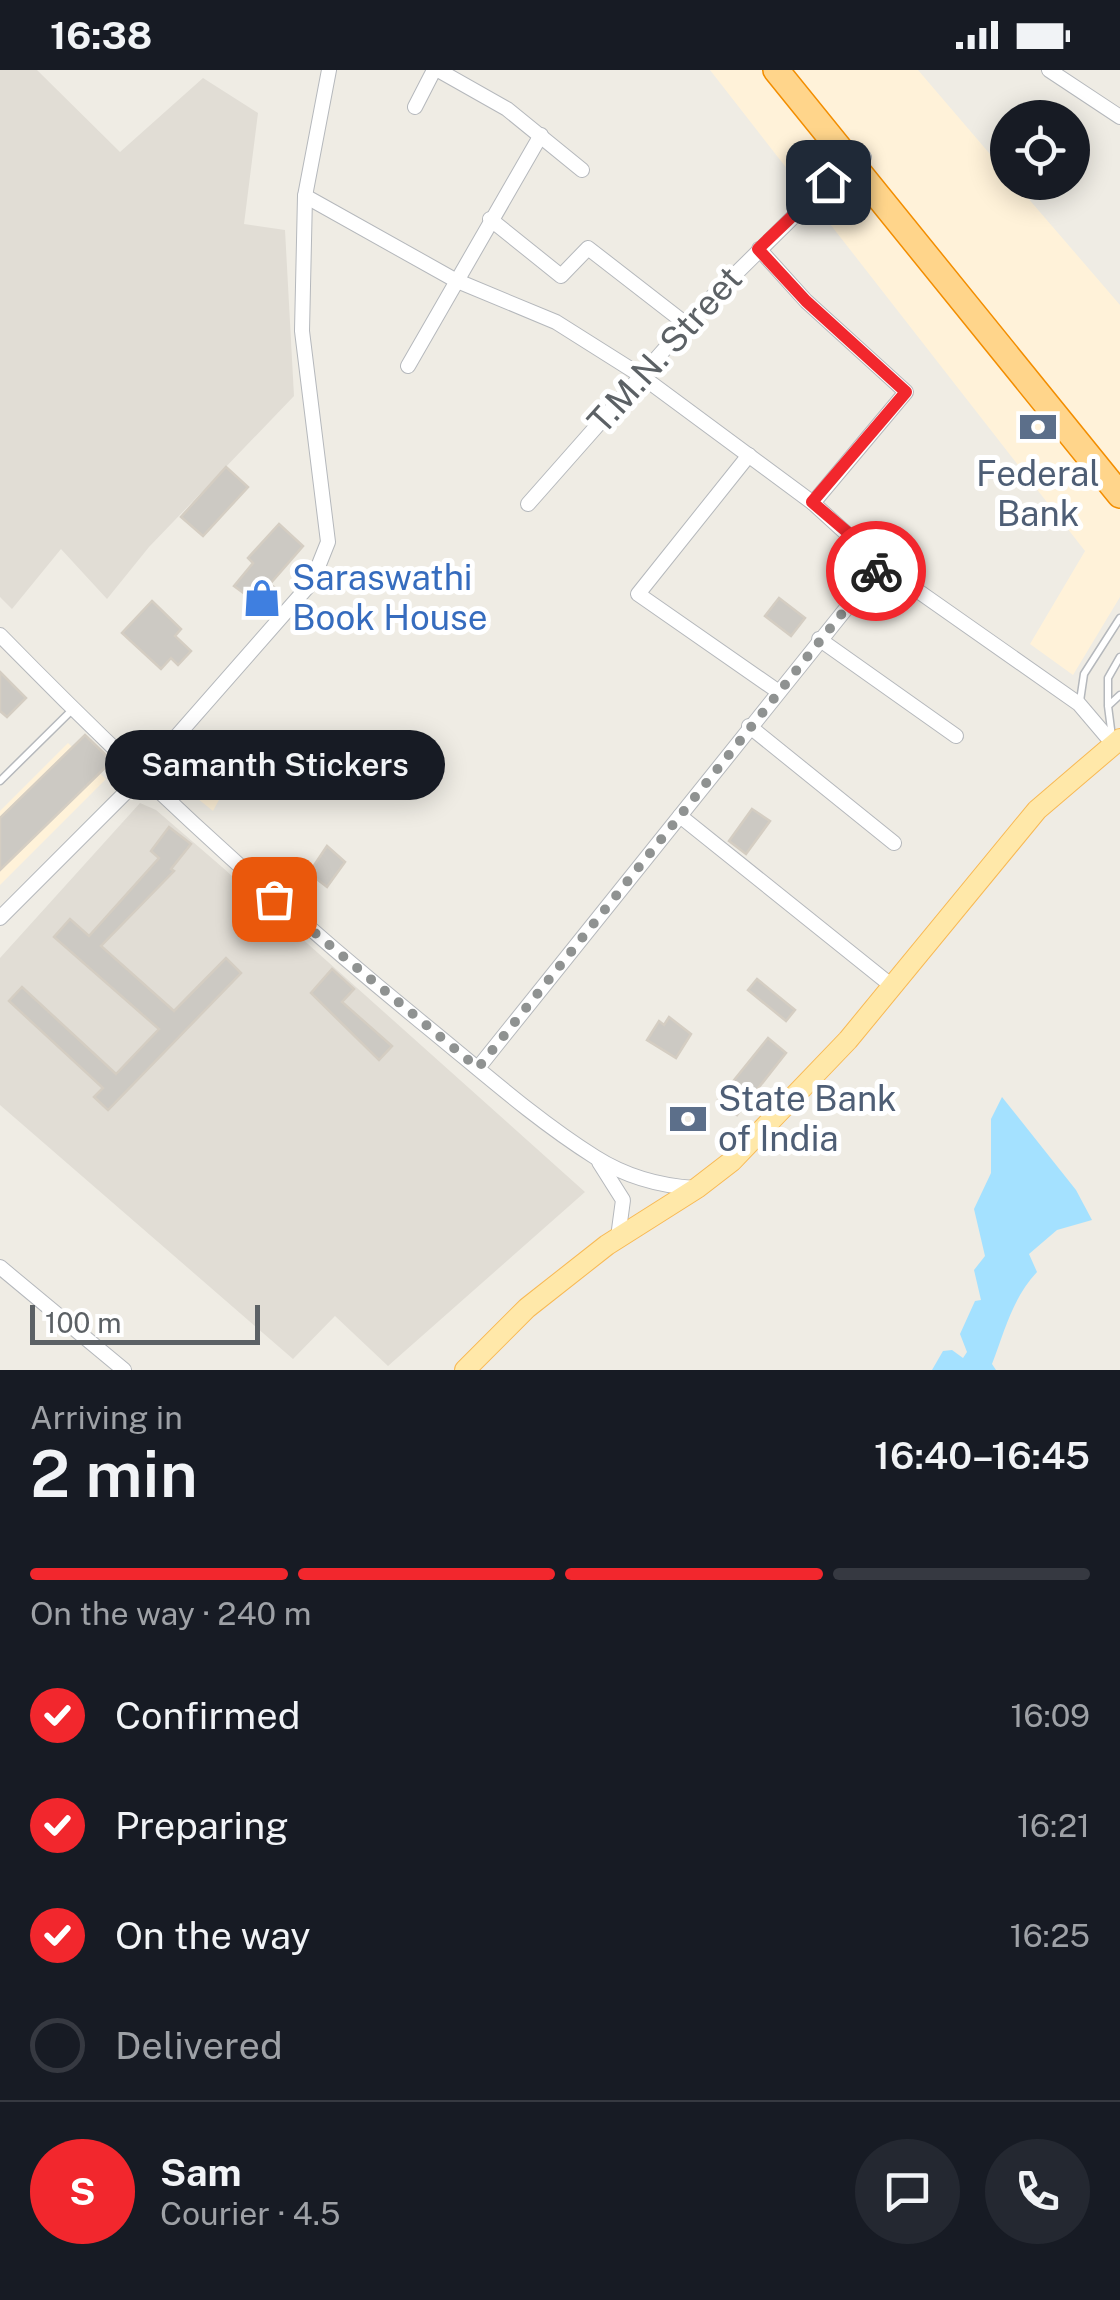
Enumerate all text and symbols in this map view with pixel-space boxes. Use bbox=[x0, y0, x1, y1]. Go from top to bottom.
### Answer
text: 16:38 bbox=[50, 13, 152, 58]
map controls bbox=[990, 100, 1090, 200]
button: locate bbox=[990, 100, 1090, 200]
pin bbox=[786, 140, 871, 225]
icon: home bbox=[801, 155, 856, 210]
street label: T.M.N. Street bbox=[579, 258, 750, 441]
bank icon: Federal Bank bbox=[1017, 406, 1059, 448]
place label: Federal Bank bbox=[976, 453, 1100, 534]
courier bbox=[826, 521, 926, 621]
icon: bike bbox=[849, 544, 904, 599]
place label: Saraswathi Book House bbox=[292, 557, 488, 638]
shop icon: Saraswathi Book House bbox=[241, 577, 283, 619]
callout: Samanth Stickers bbox=[104, 729, 444, 799]
text: Samanth Stickers bbox=[141, 746, 409, 783]
pin bbox=[232, 857, 317, 942]
icon: bag bbox=[247, 872, 302, 927]
place label: State Bank of India bbox=[718, 1078, 897, 1159]
bank icon: State Bank of India bbox=[667, 1098, 709, 1140]
scale bar bbox=[30, 1300, 260, 1344]
text: 100 m bbox=[45, 1306, 122, 1339]
text: Arriving in bbox=[30, 1399, 183, 1436]
text: 16:40–16:45 bbox=[874, 1433, 1090, 1478]
text: 2 min bbox=[30, 1435, 198, 1512]
text: On the way · 240 m bbox=[30, 1595, 312, 1632]
icon: check bbox=[30, 1688, 85, 1743]
text: Confirmed bbox=[115, 1693, 300, 1738]
text: 16:09 bbox=[1010, 1697, 1090, 1734]
icon: check bbox=[30, 1798, 85, 1853]
text: Preparing bbox=[115, 1803, 289, 1848]
text: 16:21 bbox=[1017, 1807, 1090, 1844]
icon: check bbox=[30, 1908, 85, 1963]
text: On the way bbox=[115, 1913, 311, 1958]
text: 16:25 bbox=[1010, 1917, 1090, 1954]
text: Delivered bbox=[115, 2023, 283, 2068]
button: chat bbox=[855, 2139, 960, 2244]
button: phone bbox=[985, 2139, 1090, 2244]
text: Sam bbox=[160, 2150, 242, 2195]
text: S bbox=[69, 2169, 96, 2214]
text: Courier · 4.5 bbox=[160, 2195, 340, 2232]

